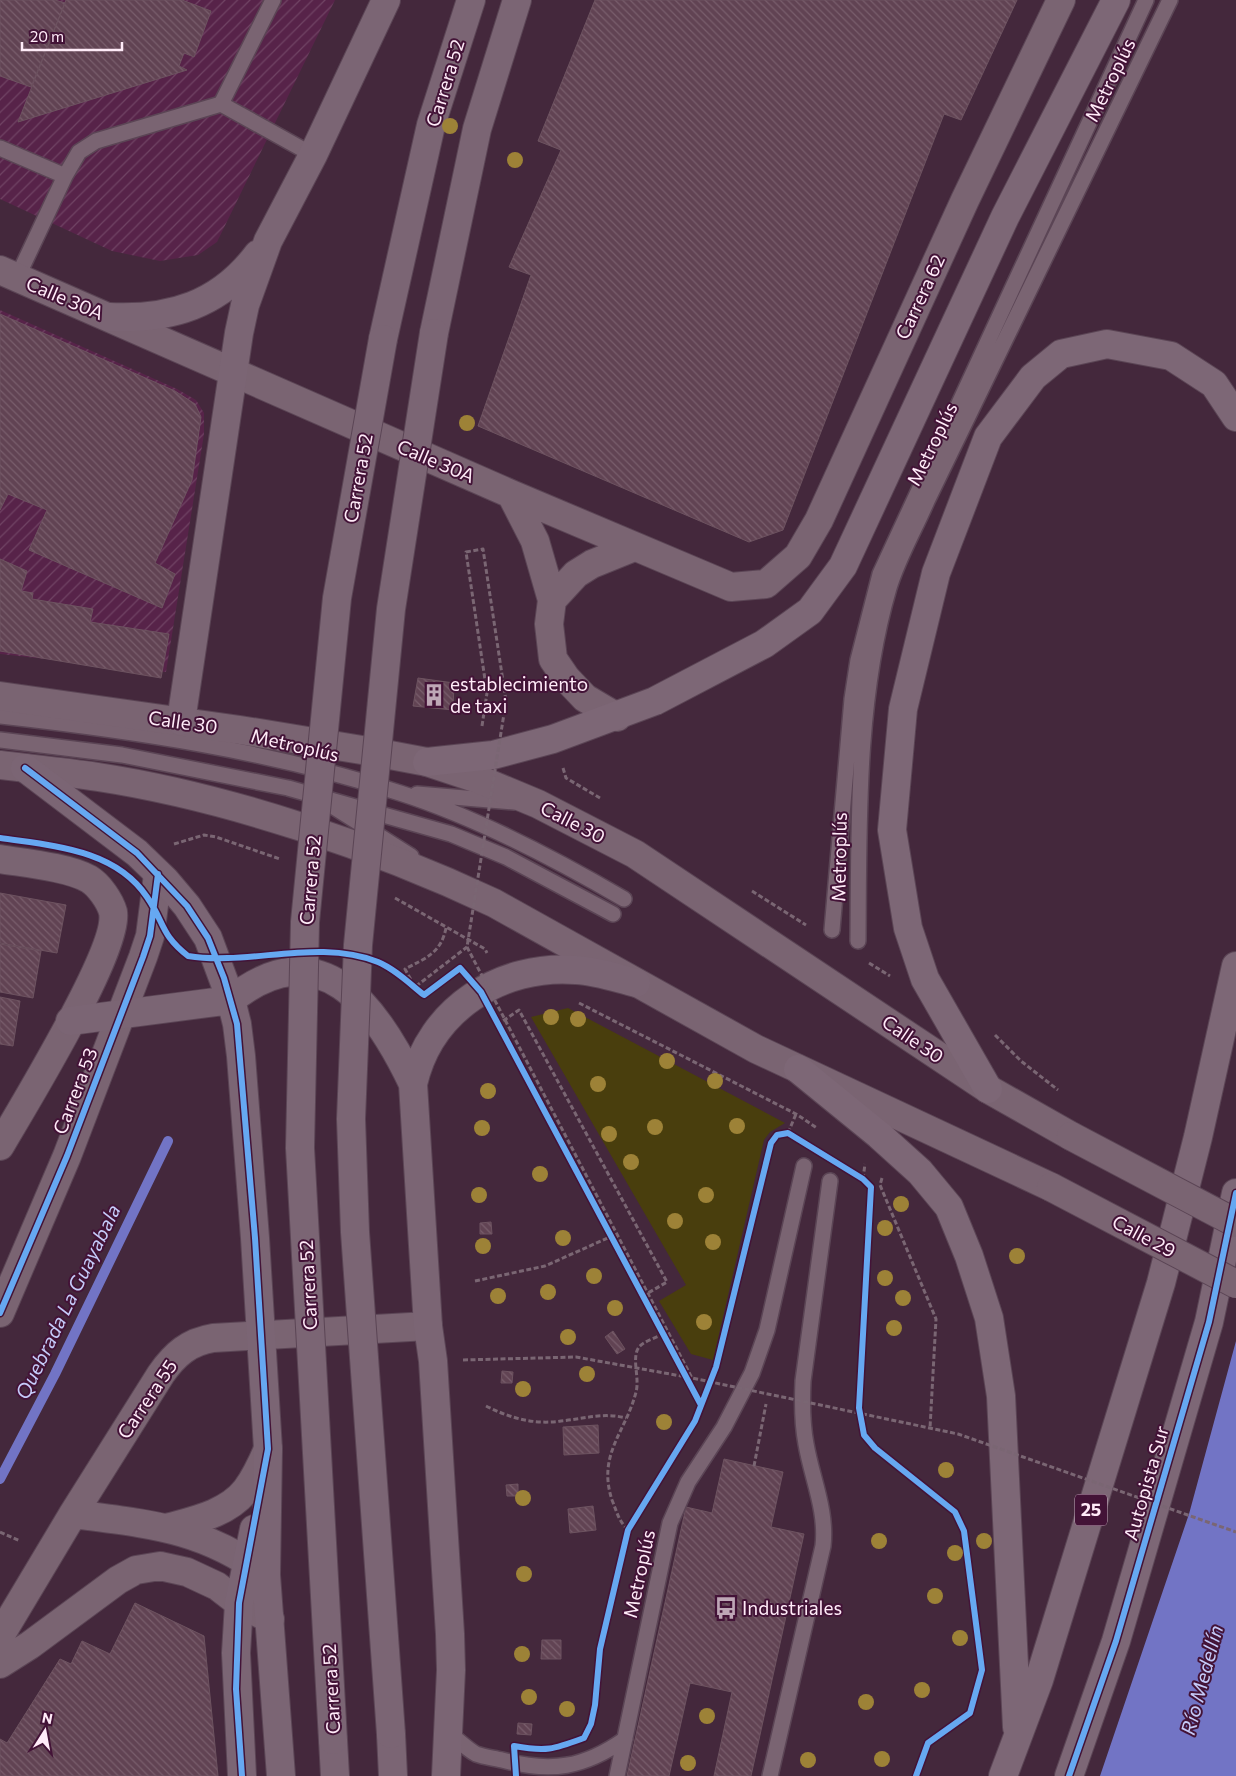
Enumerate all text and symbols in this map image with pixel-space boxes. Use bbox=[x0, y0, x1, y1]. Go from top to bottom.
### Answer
scale bar bbox=[22, 20, 122, 52]
text: 20 m bbox=[30, 27, 64, 45]
street label: Metroplús bbox=[1080, 34, 1140, 125]
street label: Carrera 52 bbox=[420, 36, 469, 129]
street label: Carrera 62 bbox=[890, 251, 949, 343]
street label: Calle 30A bbox=[23, 271, 108, 324]
street label: Metroplús bbox=[902, 398, 962, 489]
street label: Carrera 52 bbox=[338, 431, 377, 524]
street label: Calle 30A bbox=[394, 434, 479, 487]
place label: establecimiento de taxi bbox=[450, 672, 588, 717]
building icon: establecimiento de taxi bbox=[421, 682, 447, 708]
street label: Calle 30 bbox=[147, 705, 219, 738]
street label: Metroplús bbox=[249, 723, 341, 766]
street label: Calle 30 bbox=[537, 796, 609, 848]
street label: Metroplús bbox=[826, 812, 851, 902]
street label: Carrera 52 bbox=[294, 834, 325, 926]
street label: Calle 30 bbox=[878, 1010, 949, 1068]
street label: Carrera 53 bbox=[48, 1044, 101, 1137]
water label: Quebrada La Guayabala bbox=[9, 1200, 125, 1403]
street label: Calle 29 bbox=[1109, 1209, 1180, 1262]
street label: Carrera 52 bbox=[294, 1239, 321, 1331]
street label: Carrera 55 bbox=[112, 1355, 181, 1443]
street label: Autopista Sur bbox=[1118, 1423, 1173, 1543]
road number: 25 bbox=[1075, 1494, 1107, 1526]
street label: Metroplús bbox=[618, 1528, 659, 1620]
bus stop icon: Industriales bbox=[713, 1595, 739, 1621]
place label: Industriales bbox=[742, 1596, 842, 1619]
water label: Río Medellín bbox=[1175, 1622, 1227, 1737]
street label: Carrera 52 bbox=[317, 1643, 344, 1735]
north arrow bbox=[20, 1706, 70, 1756]
text: N bbox=[41, 1708, 54, 1727]

